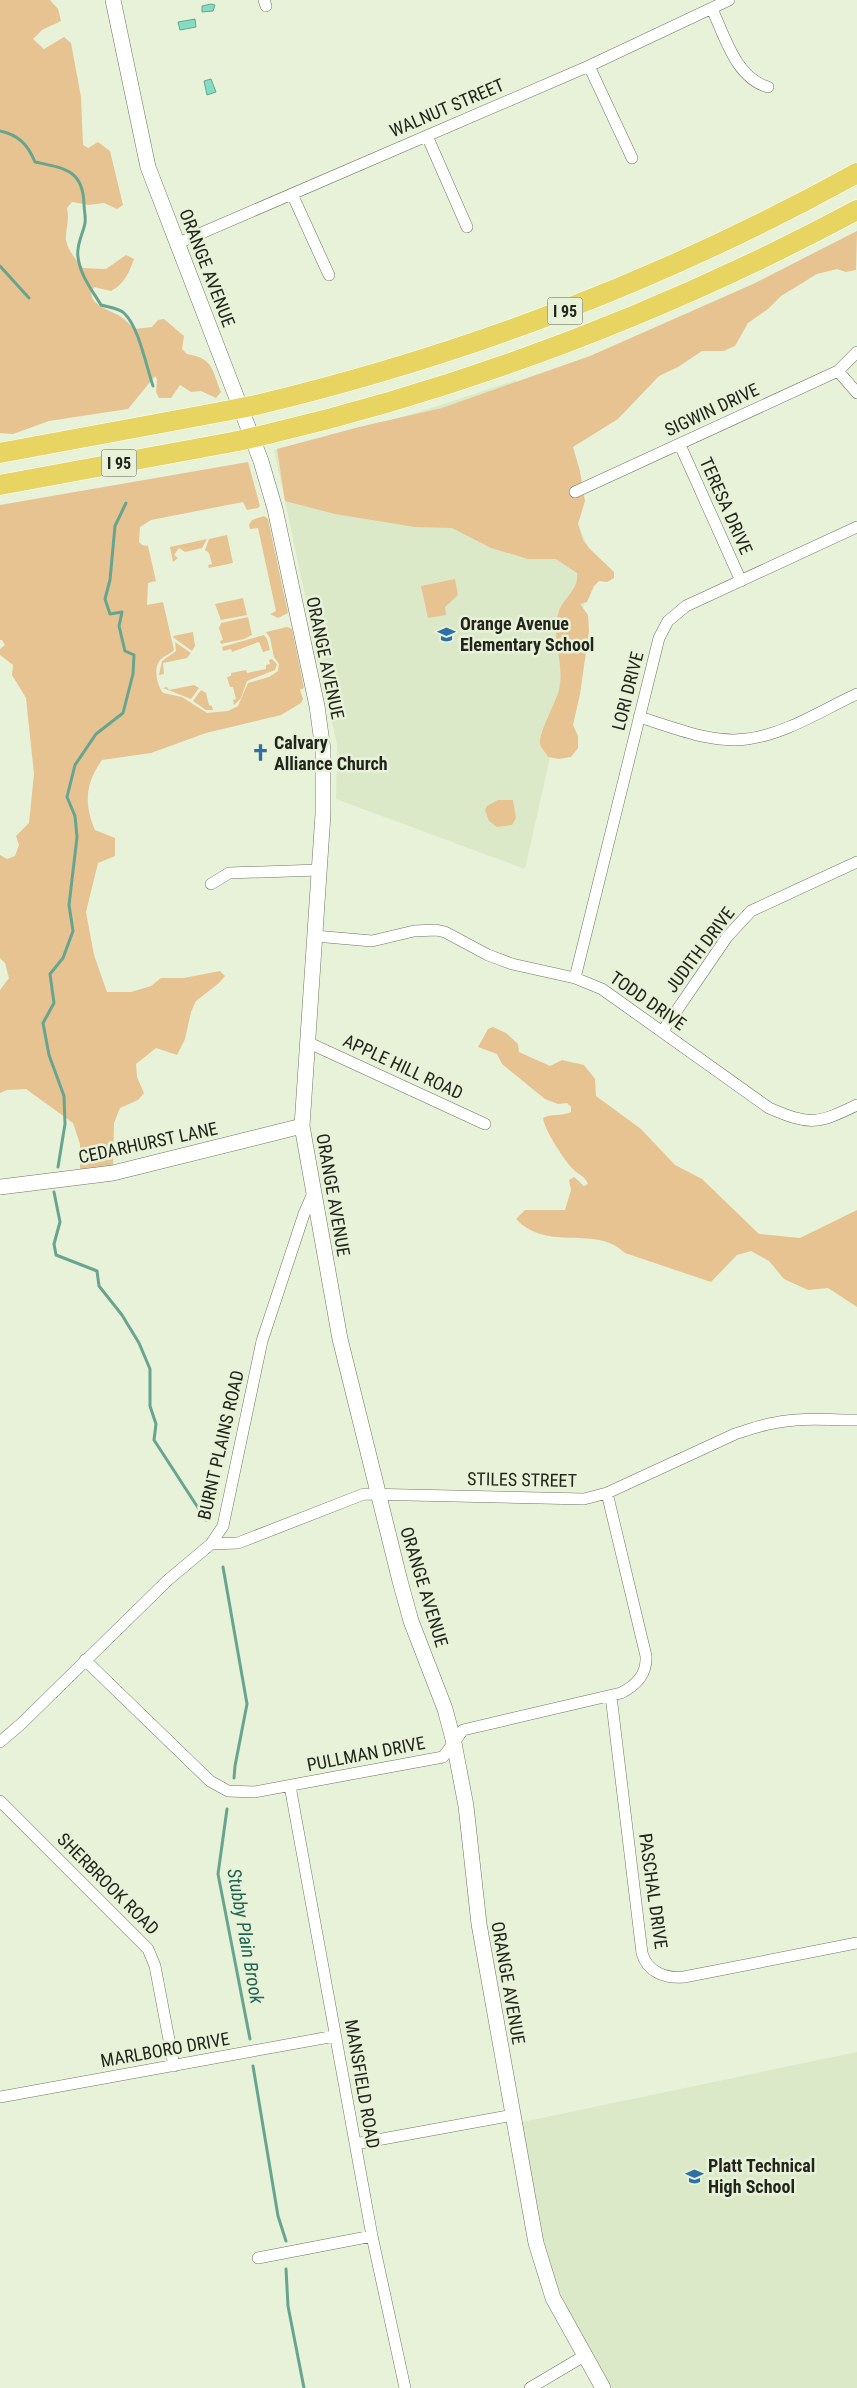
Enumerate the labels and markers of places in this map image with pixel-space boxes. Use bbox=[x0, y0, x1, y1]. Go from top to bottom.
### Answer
place label: Orange Avenue Elementary School bbox=[460, 613, 594, 655]
school or university icon: Orange Avenue Elementary School bbox=[436, 624, 456, 644]
place label: Calvary Alliance Church bbox=[274, 732, 388, 774]
church icon: Calvary Alliance Church bbox=[250, 743, 270, 763]
place label: Platt Technical High School bbox=[708, 2155, 815, 2197]
school or university icon: Platt Technical High School bbox=[684, 2166, 704, 2186]

